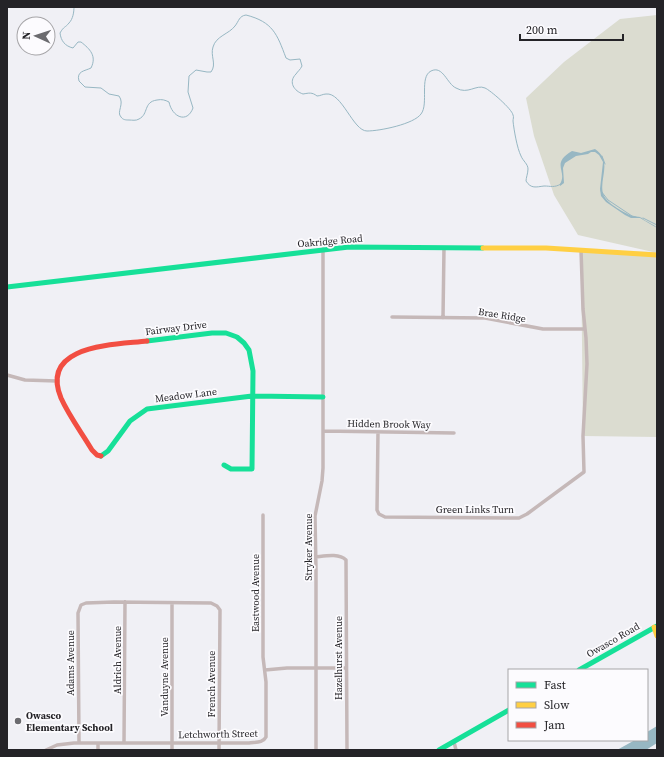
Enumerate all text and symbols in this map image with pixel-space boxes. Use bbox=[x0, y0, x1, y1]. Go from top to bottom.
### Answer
north arrow bbox=[16, 16, 56, 56]
scale bar bbox=[520, 16, 623, 42]
text: 200 m bbox=[526, 22, 558, 38]
text: N bbox=[19, 31, 34, 40]
street label: Oakridge Road bbox=[297, 232, 364, 250]
street label: Brae Ridge bbox=[477, 305, 527, 325]
street label: Fairway Drive bbox=[145, 318, 207, 338]
street label: Meadow Lane bbox=[154, 385, 218, 405]
street label: Hidden Brook Way bbox=[347, 417, 432, 431]
street label: Green Links Turn bbox=[436, 503, 514, 516]
street label: Stryker Avenue bbox=[302, 513, 315, 581]
street label: Eastwood Avenue bbox=[249, 554, 262, 632]
street label: Hazelhurst Avenue bbox=[332, 616, 345, 700]
street label: Owasco Road bbox=[584, 619, 642, 660]
street label: Aldrich Avenue bbox=[111, 626, 124, 694]
street label: Adams Avenue bbox=[64, 630, 77, 696]
street label: Vanduyne Avenue bbox=[158, 637, 171, 717]
street label: French Avenue bbox=[205, 651, 218, 717]
legend bbox=[508, 669, 648, 741]
text: Fast bbox=[544, 677, 566, 693]
text: Slow bbox=[544, 697, 570, 713]
place label: Owasco Elementary School bbox=[26, 709, 113, 734]
marker: Owasco Elementary School bbox=[13, 716, 23, 726]
text: Jam bbox=[543, 717, 565, 733]
street label: Letchworth Street bbox=[178, 727, 259, 741]

